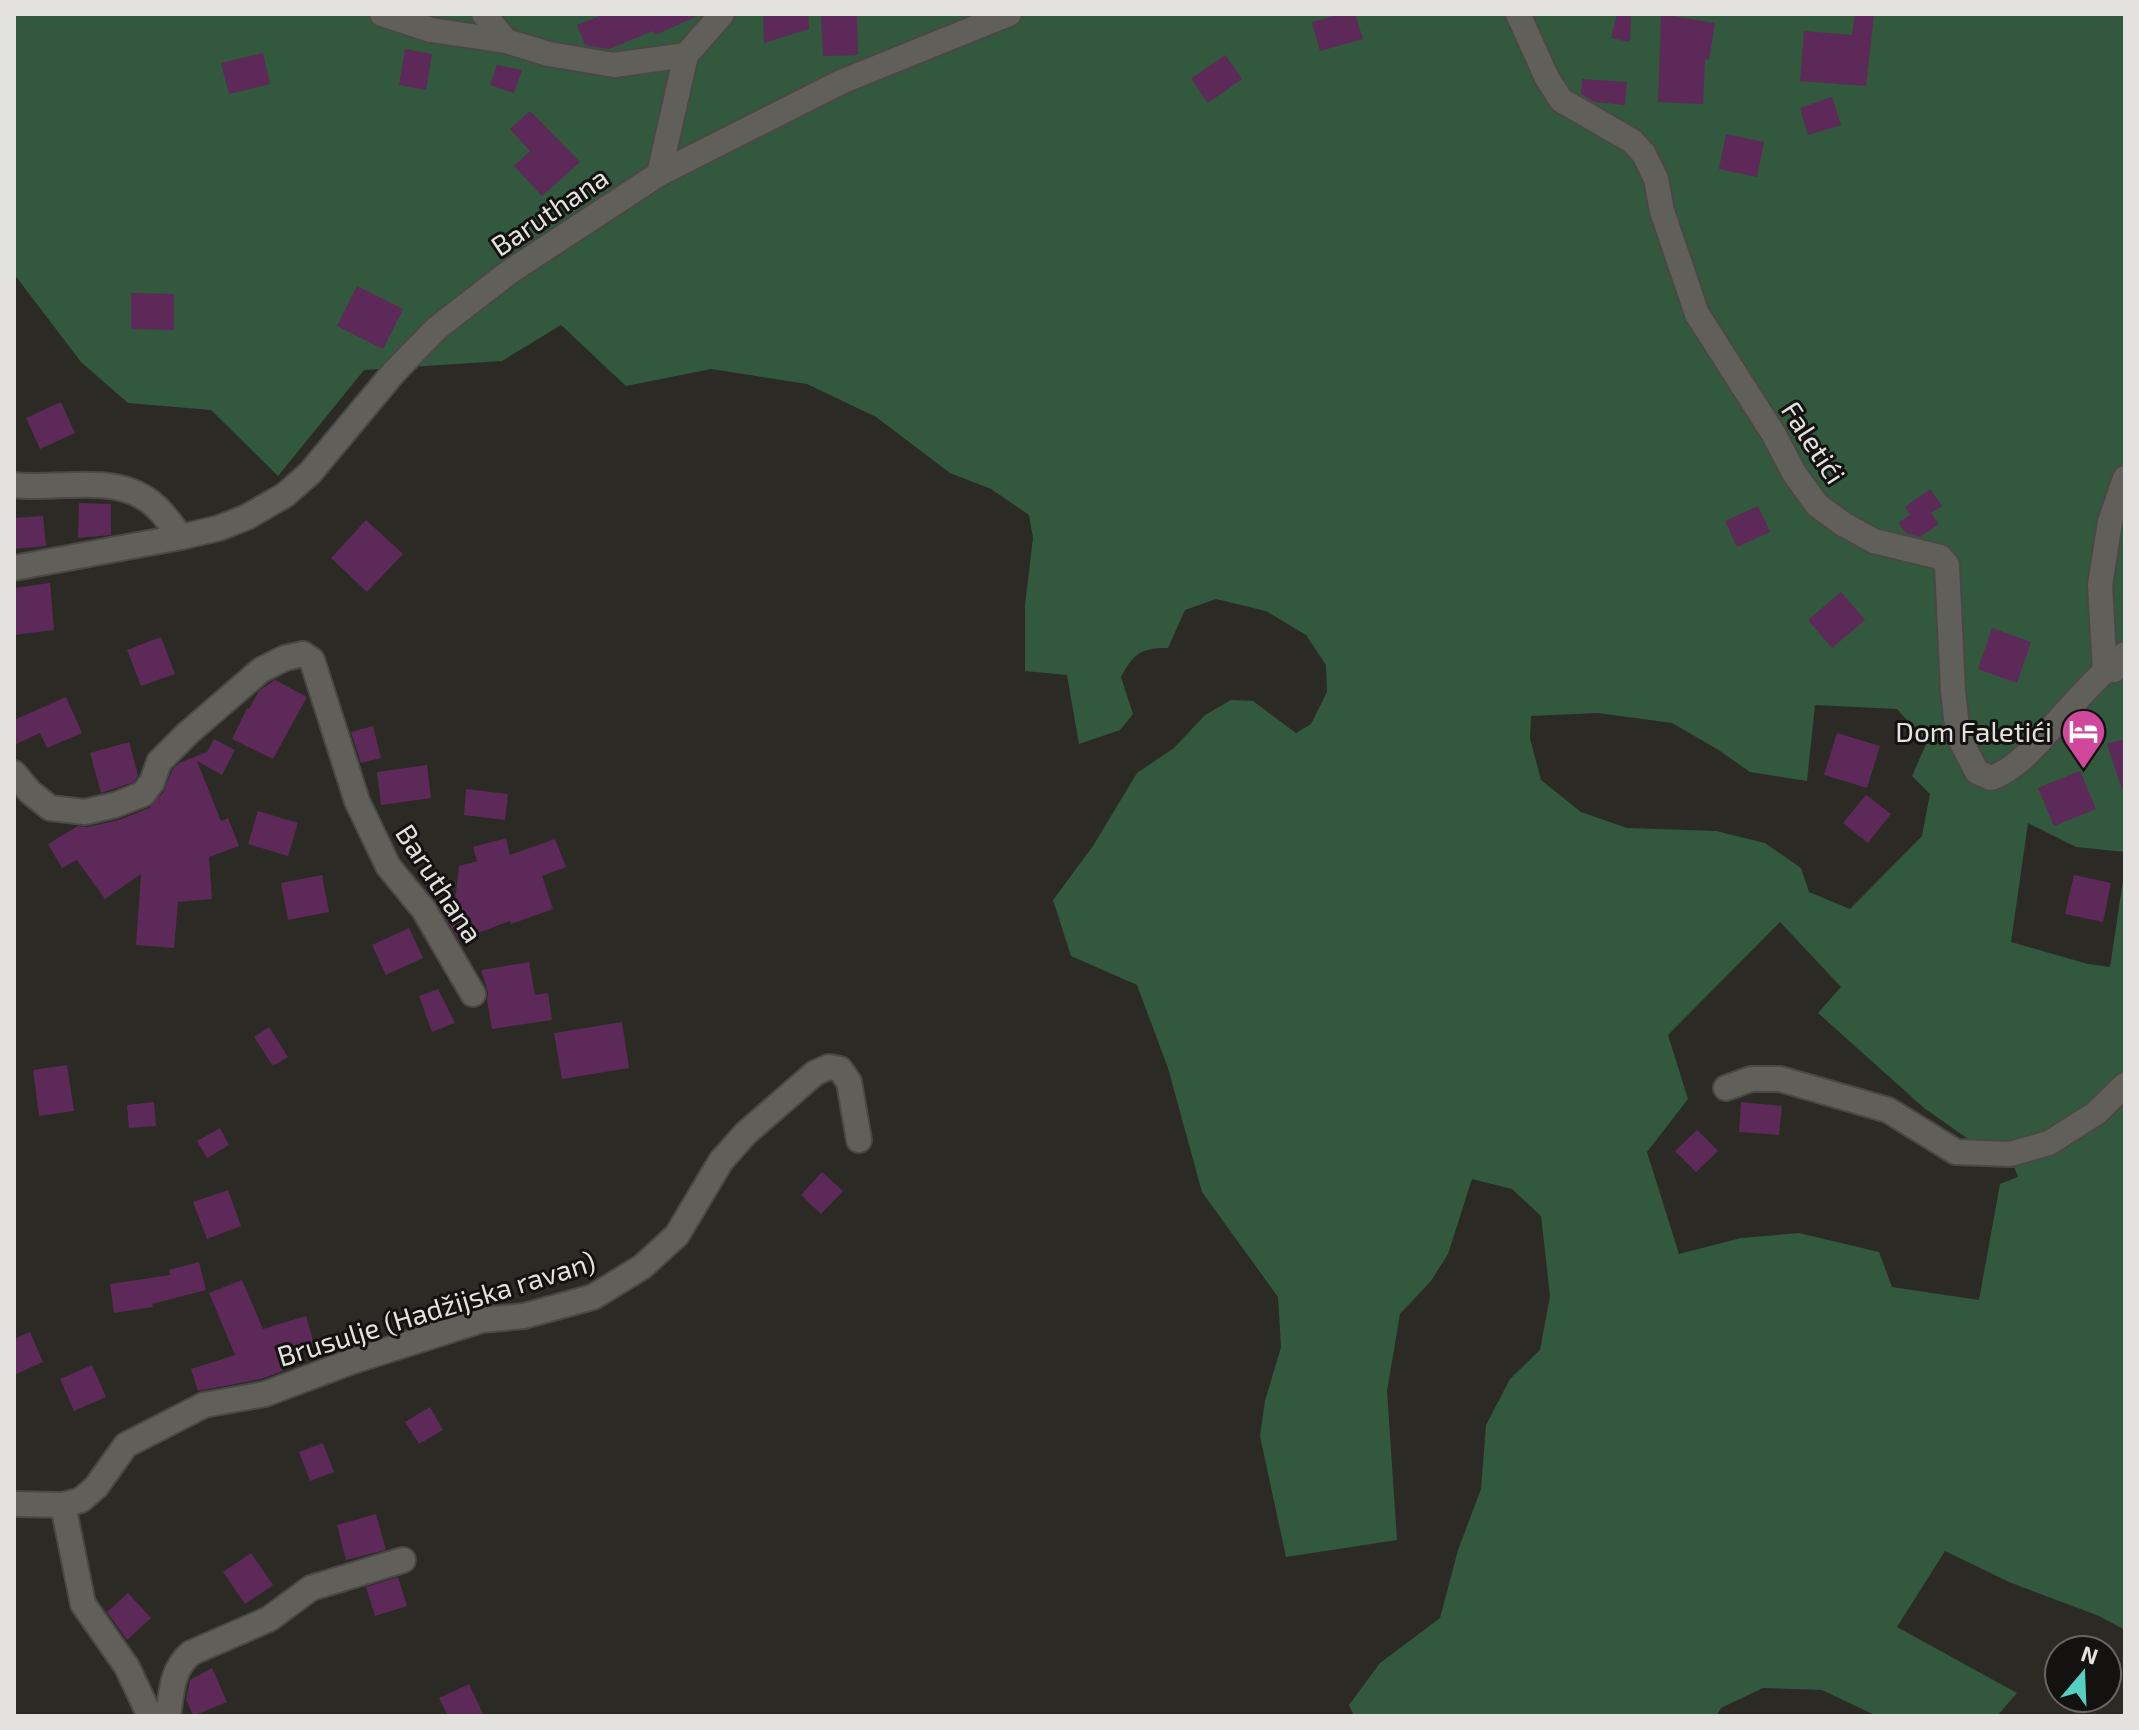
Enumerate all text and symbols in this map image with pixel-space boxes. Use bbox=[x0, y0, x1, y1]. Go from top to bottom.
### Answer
street label: Baruthana bbox=[484, 159, 614, 263]
street label: Faletići bbox=[1775, 394, 1853, 490]
hotel icon: Dom Faletići bbox=[2059, 707, 2107, 770]
place label: Dom Faletići bbox=[1895, 714, 2052, 748]
street label: Baruthana bbox=[389, 818, 491, 948]
street label: Brusulje (Hadžijska ravan) bbox=[273, 1243, 599, 1373]
north arrow bbox=[2043, 1634, 2123, 1714]
text: N bbox=[2078, 1639, 2102, 1669]

